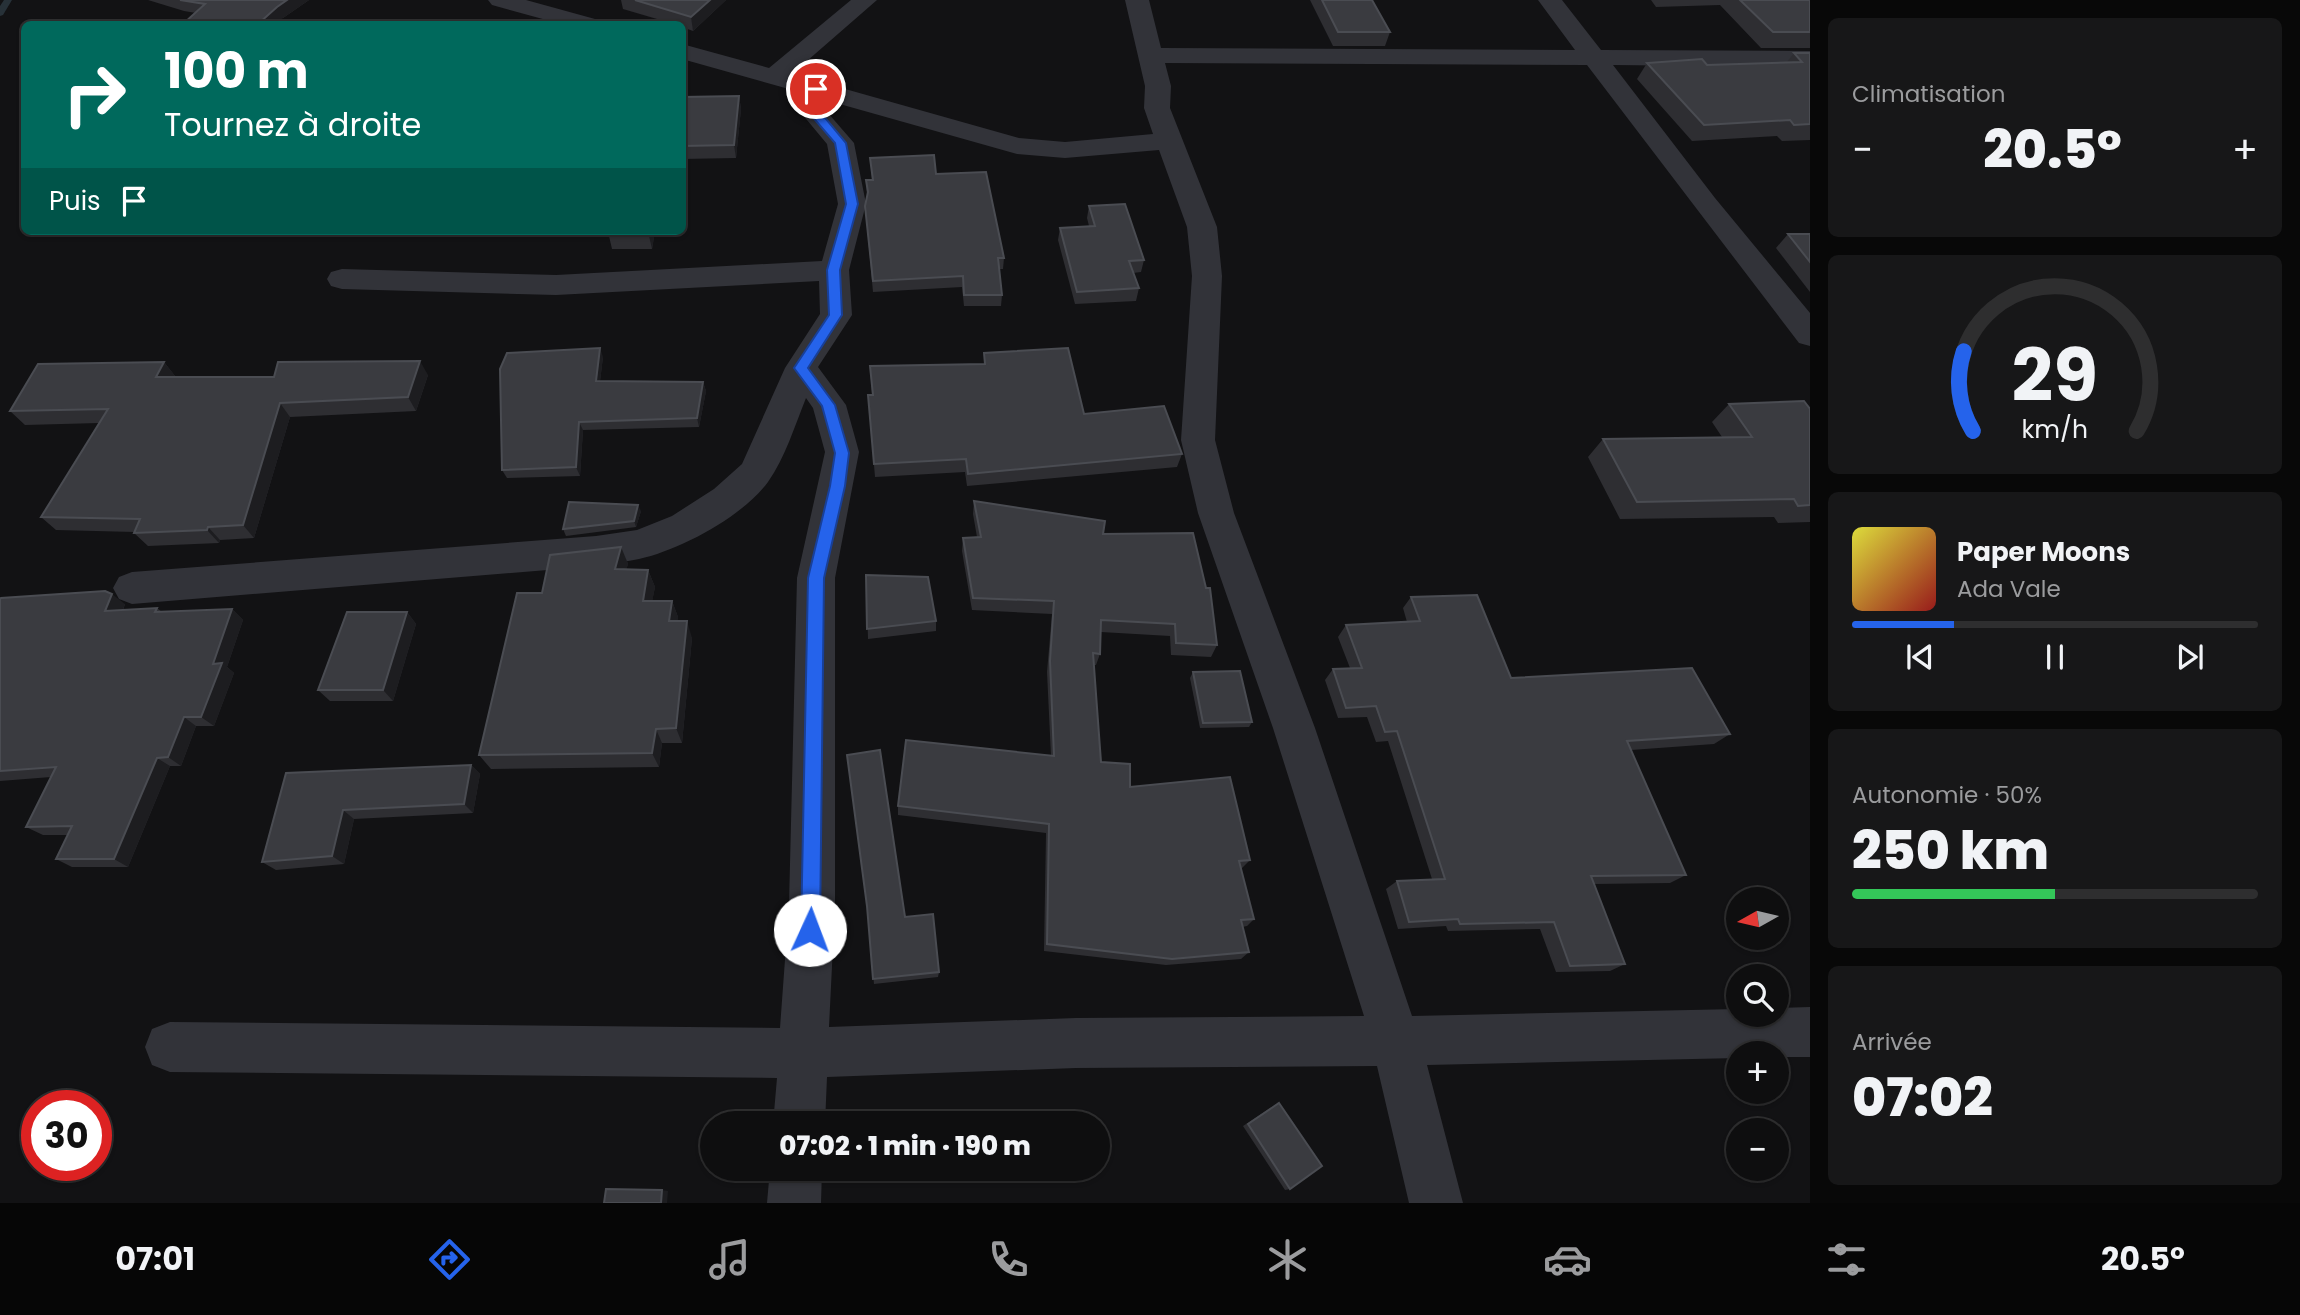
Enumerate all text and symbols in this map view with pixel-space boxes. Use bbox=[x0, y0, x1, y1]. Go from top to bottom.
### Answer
text: 100 m bbox=[164, 37, 309, 105]
icon: right bbox=[49, 49, 140, 140]
pin bbox=[786, 59, 846, 119]
icon: arrive bbox=[797, 70, 835, 108]
text: Climatisation bbox=[1852, 78, 2005, 110]
text: Tournez à droite bbox=[164, 102, 421, 147]
text: 20.5° bbox=[1983, 113, 2122, 186]
text: − bbox=[1852, 123, 1873, 176]
text: + bbox=[2232, 123, 2258, 176]
icon: arrive bbox=[115, 182, 153, 220]
text: Puis bbox=[49, 183, 101, 219]
text: 29 bbox=[2012, 325, 2098, 426]
text: km/h bbox=[2022, 411, 2088, 446]
text: Paper Moons bbox=[1957, 534, 2130, 570]
text: Ada Vale bbox=[1957, 573, 2061, 605]
icon: previous bbox=[1901, 638, 1939, 676]
icon: pause bbox=[2036, 638, 2074, 676]
icon: next bbox=[2171, 638, 2209, 676]
text: Autonomie · 50% bbox=[1852, 779, 2042, 811]
text: 250 km bbox=[1852, 814, 2049, 887]
north arrow bbox=[1726, 887, 1788, 950]
map controls bbox=[1726, 887, 1789, 1181]
position arrow bbox=[773, 893, 847, 967]
button: search bbox=[1726, 964, 1789, 1027]
text: Arrivée bbox=[1852, 1026, 1932, 1058]
button: + bbox=[1726, 1041, 1789, 1104]
text: 07:02 bbox=[1852, 1061, 1993, 1134]
speed limit sign: 30 bbox=[21, 1090, 112, 1181]
button: − bbox=[1726, 1118, 1789, 1181]
text: 07:02 · 1 min · 190 m bbox=[779, 1128, 1031, 1164]
icon: directions bbox=[425, 1235, 474, 1284]
icon: music bbox=[705, 1235, 754, 1284]
icon: phone bbox=[984, 1235, 1033, 1284]
icon: climate bbox=[1263, 1235, 1312, 1284]
icon: car bbox=[1543, 1235, 1592, 1284]
icon: filters bbox=[1822, 1235, 1871, 1284]
text: 07:01 bbox=[115, 1236, 195, 1281]
text: 20.5° bbox=[2101, 1236, 2185, 1281]

